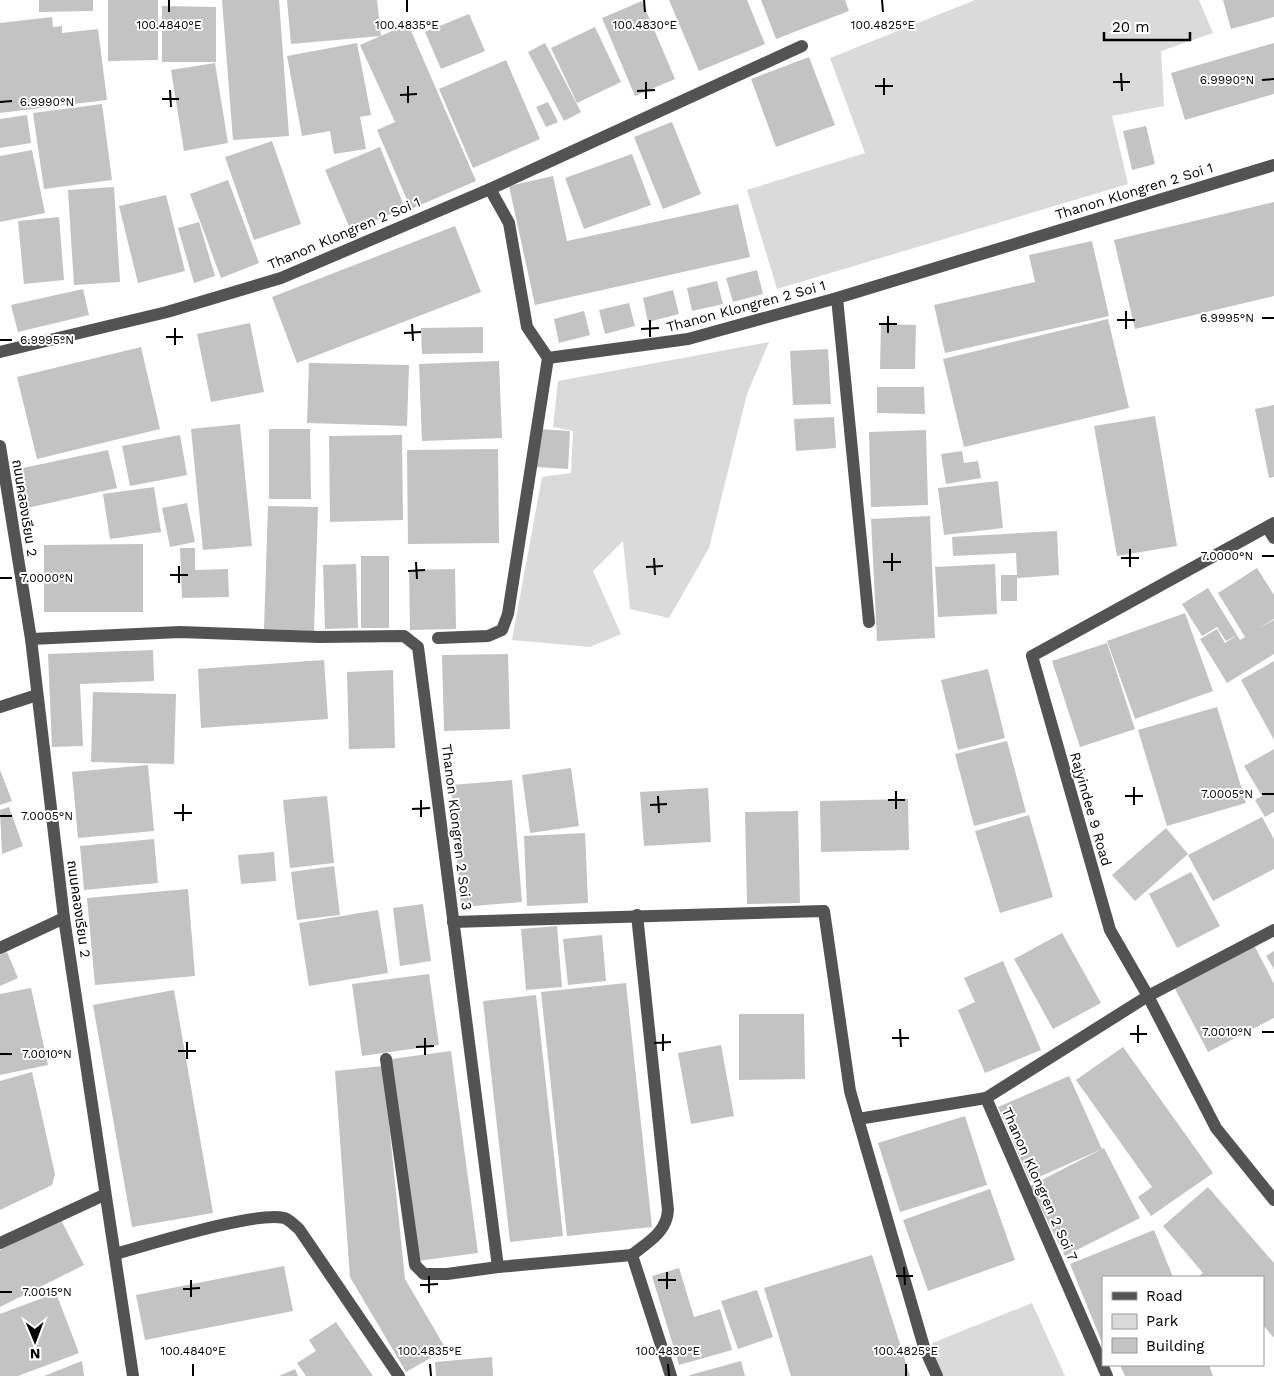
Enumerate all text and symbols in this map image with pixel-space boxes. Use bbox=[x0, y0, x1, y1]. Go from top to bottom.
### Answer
scale bar bbox=[1104, 10, 1190, 42]
text: 100.4840°E bbox=[136, 18, 202, 32]
text: 100.4835°E bbox=[375, 18, 439, 32]
text: 100.4830°E bbox=[613, 18, 678, 32]
text: 100.4825°E bbox=[851, 18, 915, 32]
text: 20 m bbox=[1112, 18, 1150, 36]
text: 6.9990°N bbox=[1200, 73, 1254, 87]
text: 6.9990°N bbox=[20, 95, 74, 109]
street label: Thanon Klongren 2 Soi 1 bbox=[1053, 159, 1215, 223]
street label: Thanon Klongren 2 Soi 1 bbox=[265, 194, 423, 272]
street label: Thanon Klongren 2 Soi 1 bbox=[665, 277, 827, 335]
text: 6.9995°N bbox=[1200, 311, 1254, 325]
text: 6.9995°N bbox=[20, 333, 74, 347]
street label: ถนนคลองเรียน 2 bbox=[9, 458, 41, 558]
text: 7.0000°N bbox=[1201, 549, 1253, 563]
text: 7.0000°N bbox=[21, 571, 73, 585]
street label: Thanon Klongren 2 Soi 3 bbox=[439, 743, 475, 911]
street label: Rajyindee 9 Road bbox=[1067, 750, 1115, 868]
text: 7.0005°N bbox=[1201, 787, 1253, 801]
text: 7.0005°N bbox=[21, 809, 73, 823]
street label: ถนนคลองเรียน 2 bbox=[64, 859, 94, 959]
text: 7.0010°N bbox=[1202, 1025, 1252, 1039]
text: 7.0010°N bbox=[22, 1047, 72, 1061]
street label: Thanon Klongren 2 Soi 7 bbox=[999, 1105, 1081, 1263]
legend bbox=[1102, 1276, 1264, 1366]
text: 7.0015°N bbox=[22, 1285, 72, 1299]
text: Road bbox=[1146, 1287, 1183, 1305]
text: Park bbox=[1146, 1312, 1179, 1330]
north arrow bbox=[10, 1316, 60, 1366]
text: Building bbox=[1146, 1337, 1204, 1355]
text: 100.4840°E bbox=[160, 1344, 226, 1358]
text: 100.4835°E bbox=[398, 1344, 462, 1358]
text: 100.4830°E bbox=[636, 1344, 701, 1358]
text: 100.4825°E bbox=[874, 1344, 938, 1358]
text: N bbox=[30, 1346, 41, 1362]

